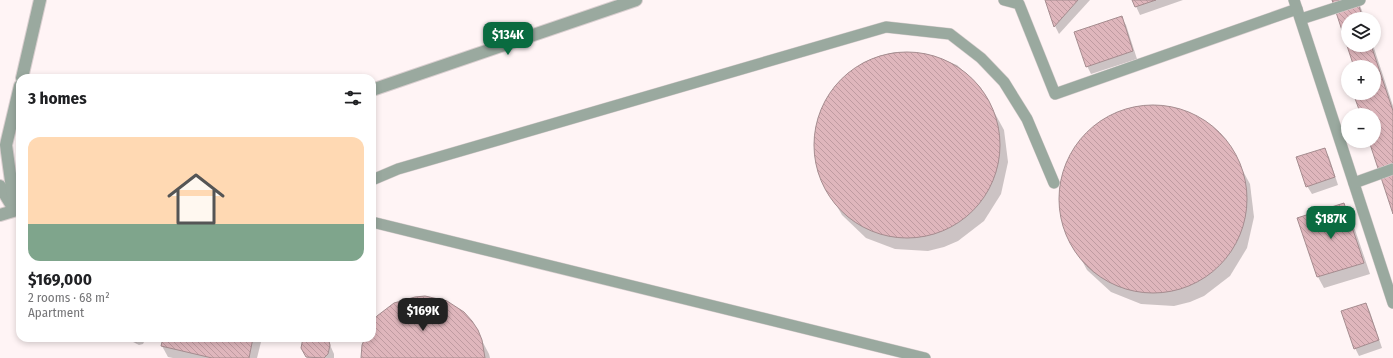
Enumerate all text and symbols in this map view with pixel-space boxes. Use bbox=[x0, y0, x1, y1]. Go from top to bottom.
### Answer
map controls bbox=[1341, 12, 1381, 148]
button: layers bbox=[1341, 12, 1381, 52]
pin: $134K bbox=[480, 22, 536, 56]
text: $134K bbox=[492, 27, 524, 42]
button: + bbox=[1341, 60, 1381, 100]
icon: filters bbox=[342, 87, 364, 109]
text: 3 homes bbox=[28, 88, 87, 109]
button: − bbox=[1341, 108, 1381, 148]
icon: home bbox=[160, 163, 232, 235]
pin: $187K bbox=[1303, 206, 1359, 240]
text: $187K bbox=[1315, 211, 1347, 226]
text: $169,000 bbox=[28, 269, 92, 290]
text: 2 rooms · 68 m² bbox=[28, 290, 110, 305]
pin: $169K bbox=[395, 298, 451, 332]
text: $169K bbox=[407, 303, 439, 318]
text: Apartment bbox=[28, 305, 84, 320]

